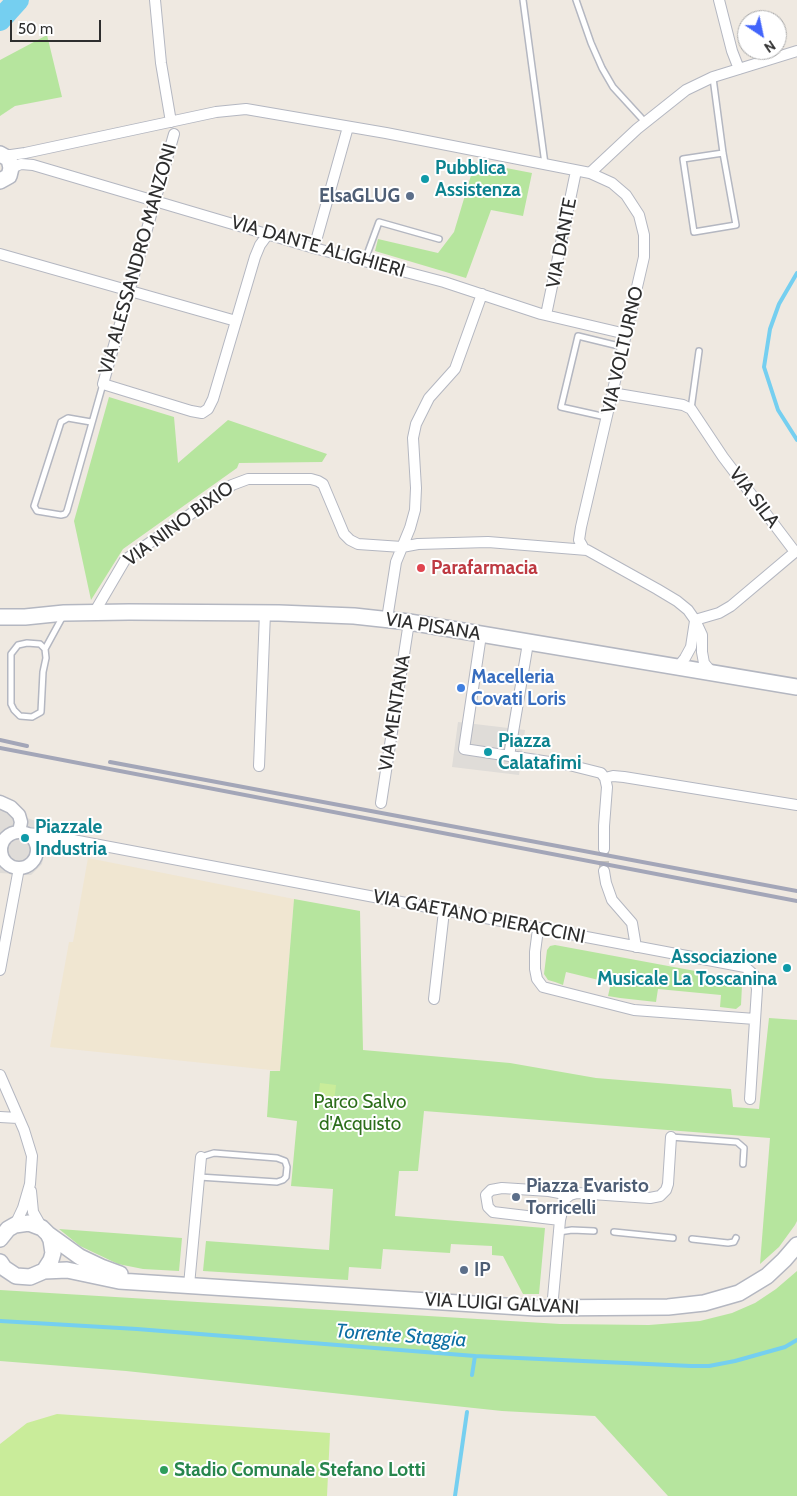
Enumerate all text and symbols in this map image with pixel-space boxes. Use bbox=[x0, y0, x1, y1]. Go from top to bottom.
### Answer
scale bar bbox=[12, 10, 104, 42]
north arrow bbox=[737, 10, 787, 60]
text: 50 m bbox=[18, 20, 53, 38]
text: N bbox=[761, 36, 779, 57]
street label: VIA ALESSANDRO MANZONI bbox=[94, 141, 182, 377]
place label: Pubblica Assistenza bbox=[435, 157, 521, 201]
marker: Pubblica Assistenza bbox=[419, 173, 431, 185]
place label: ElsaGLUG bbox=[319, 185, 400, 207]
marker: ElsaGLUG bbox=[404, 190, 416, 202]
street label: VIA DANTE bbox=[542, 196, 582, 290]
street label: VIA DANTE ALIGHIERI bbox=[228, 211, 408, 283]
street label: VIA VOLTURNO bbox=[597, 284, 649, 416]
street label: VIA SILA bbox=[724, 463, 784, 533]
street label: VIA NINO BIXIO bbox=[120, 477, 238, 571]
place label: Parafarmacia bbox=[431, 557, 538, 579]
marker: Parafarmacia bbox=[415, 562, 427, 574]
street label: VIA PISANA bbox=[384, 608, 482, 646]
street label: VIA MENTANA bbox=[375, 653, 415, 773]
place label: Macelleria Covati Loris bbox=[471, 666, 566, 710]
marker: Macelleria Covati Loris bbox=[455, 682, 467, 694]
place label: Piazza Calatafimi bbox=[498, 730, 582, 774]
marker: Piazza Calatafimi bbox=[482, 746, 494, 758]
place label: Piazzale Industria bbox=[35, 816, 107, 860]
marker: Piazzale Industria bbox=[19, 832, 31, 844]
street label: VIA GAETANO PIERACCINI bbox=[371, 885, 587, 949]
place label: Associazione Musicale La Toscanina bbox=[597, 946, 777, 990]
marker: Associazione Musicale La Toscanina bbox=[781, 962, 793, 974]
park label: Parco Salvo d'Acquisto bbox=[314, 1091, 406, 1135]
place label: Piazza Evaristo Torricelli bbox=[526, 1175, 649, 1219]
marker: Piazza Evaristo Torricelli bbox=[510, 1191, 522, 1203]
place label: IP bbox=[474, 1259, 491, 1281]
marker: IP bbox=[458, 1264, 470, 1276]
street label: VIA LUIGI GALVANI bbox=[424, 1289, 580, 1319]
water label: Torrente Staggia bbox=[335, 1319, 467, 1353]
place label: Stadio Comunale Stefano Lotti bbox=[174, 1459, 426, 1481]
marker: Stadio Comunale Stefano Lotti bbox=[158, 1464, 170, 1476]

